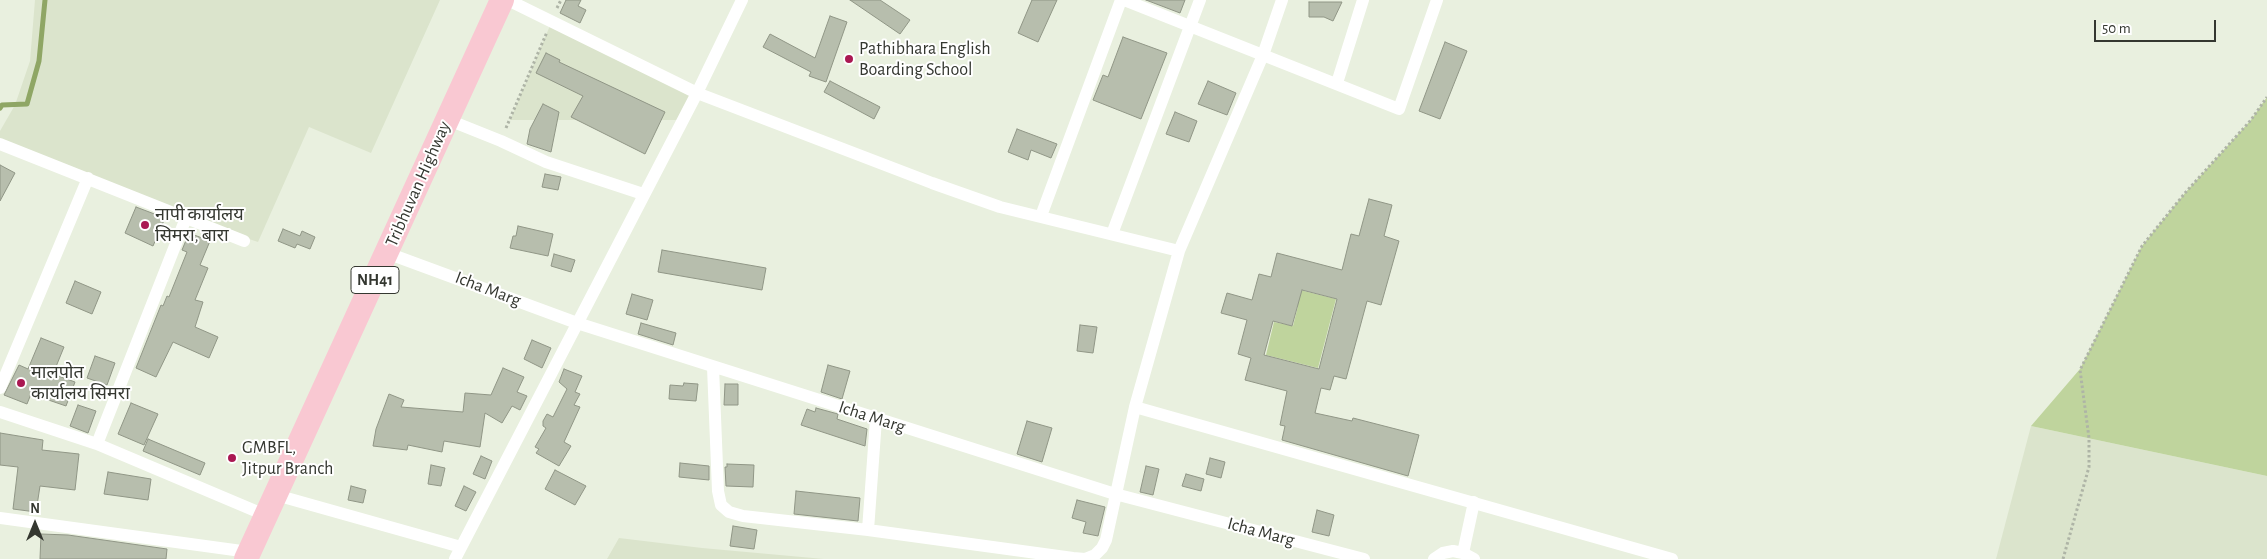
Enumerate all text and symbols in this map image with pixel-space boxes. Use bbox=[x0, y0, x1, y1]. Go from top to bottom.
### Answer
scale bar bbox=[2097, 10, 2220, 42]
text: 50 m bbox=[2102, 21, 2131, 36]
place label: Pathibhara English Boarding School bbox=[859, 38, 991, 80]
marker: Pathibhara English Boarding School bbox=[843, 53, 855, 65]
street label: Tribhuvan Highway bbox=[381, 118, 455, 250]
place label: नापी कार्यालय सिमरा, बारा bbox=[155, 204, 244, 246]
marker: नापी कार्यालय सिमरा, बारा bbox=[139, 219, 151, 231]
road number: NH41 bbox=[351, 266, 399, 294]
street label: Icha Marg bbox=[452, 267, 524, 311]
place label: मालपोत कार्यालय सिमरा bbox=[31, 362, 130, 404]
marker: मालपोत कार्यालय सिमरा bbox=[15, 377, 27, 389]
street label: Icha Marg bbox=[836, 396, 908, 438]
place label: GMBFL, Jitpur Branch bbox=[242, 437, 333, 479]
marker: GMBFL, Jitpur Branch bbox=[226, 452, 238, 464]
north arrow bbox=[10, 499, 60, 549]
text: N bbox=[30, 502, 40, 516]
street label: Icha Marg bbox=[1225, 513, 1297, 551]

